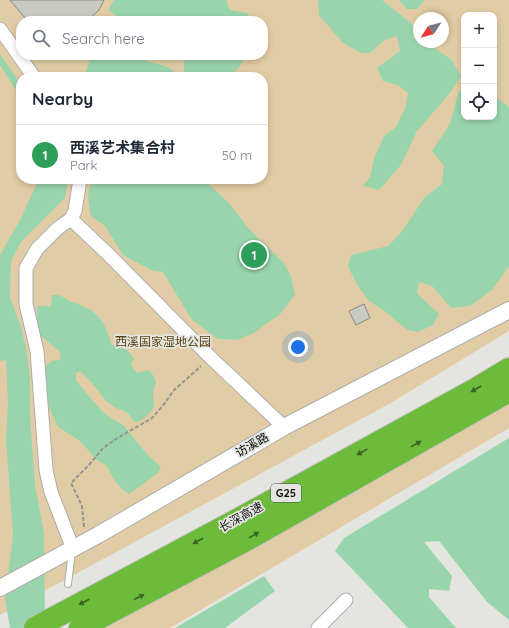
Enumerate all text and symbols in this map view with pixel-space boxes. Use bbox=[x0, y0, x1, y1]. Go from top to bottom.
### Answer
north arrow bbox=[413, 12, 449, 48]
map controls bbox=[461, 12, 497, 120]
button: + bbox=[461, 12, 497, 48]
search box bbox=[16, 16, 268, 60]
icon: search bbox=[30, 27, 52, 49]
text: Search here bbox=[62, 29, 145, 48]
button: − bbox=[461, 48, 497, 84]
button: locate bbox=[461, 84, 497, 120]
text: Nearby bbox=[32, 88, 93, 109]
text: 西溪艺术集合村 bbox=[70, 138, 175, 157]
text: 1 bbox=[42, 147, 48, 163]
text: 50 m bbox=[222, 147, 252, 163]
text: Park bbox=[70, 157, 98, 173]
pin: 1 bbox=[241, 240, 267, 270]
park label: 西溪国家湿地公园 bbox=[115, 334, 211, 349]
your location bbox=[288, 337, 308, 357]
one-way arrow bbox=[470, 385, 482, 392]
street label: 访溪路 bbox=[232, 429, 271, 460]
one-way arrow bbox=[410, 440, 422, 447]
one-way arrow bbox=[356, 448, 368, 455]
road number: G25 bbox=[271, 484, 301, 502]
street label: 长深高速 bbox=[216, 498, 265, 535]
one-way arrow bbox=[248, 532, 260, 539]
one-way arrow bbox=[193, 537, 204, 544]
one-way arrow bbox=[133, 593, 145, 600]
one-way arrow bbox=[78, 599, 90, 605]

